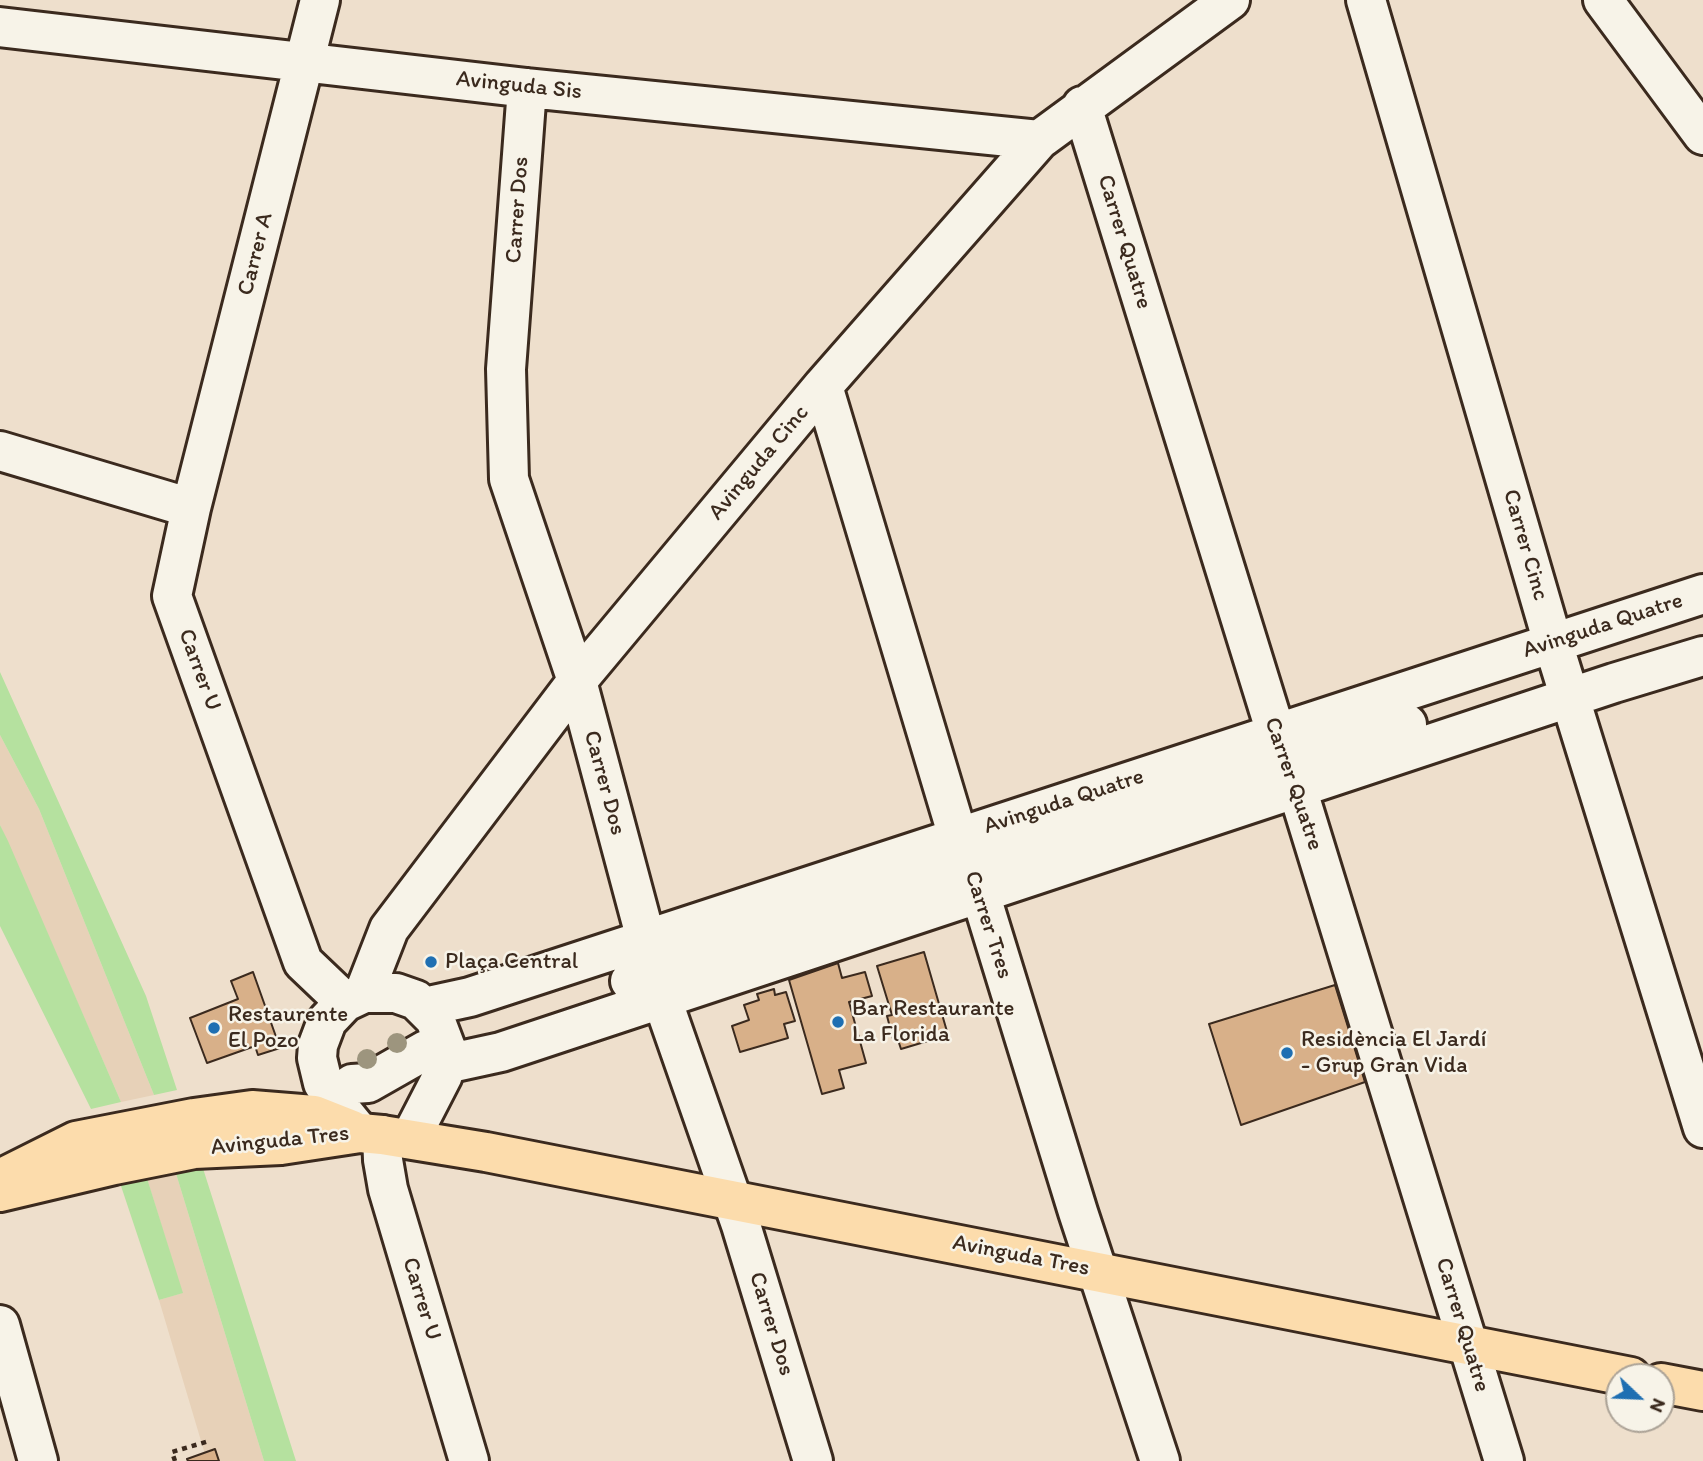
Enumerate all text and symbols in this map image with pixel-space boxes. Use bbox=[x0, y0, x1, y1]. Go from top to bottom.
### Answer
street label: Avinguda Sis bbox=[455, 66, 583, 106]
street label: Carrer Dos bbox=[501, 156, 535, 264]
street label: Carrer Quatre bbox=[1090, 172, 1158, 312]
street label: Carrer A bbox=[232, 210, 280, 298]
street label: Avinguda Cinc bbox=[703, 400, 815, 526]
street label: Carrer Cinc bbox=[1496, 486, 1554, 604]
street label: Avinguda Quatre bbox=[1520, 587, 1686, 665]
street label: Carrer U bbox=[171, 625, 227, 715]
street label: Carrer Quatre bbox=[1257, 714, 1329, 854]
street label: Carrer Dos bbox=[577, 728, 631, 838]
street label: Avinguda Quatre bbox=[981, 763, 1147, 841]
street label: Carrer Tres bbox=[958, 868, 1018, 982]
place label: Plaça Central bbox=[445, 948, 578, 976]
marker: Plaça Central bbox=[423, 954, 439, 970]
place label: Bar Restaurante La Florida bbox=[852, 995, 1014, 1049]
place label: Restaurente El Pozo bbox=[228, 1001, 348, 1055]
marker: Bar Restaurante La Florida bbox=[830, 1014, 846, 1030]
marker: Restaurente El Pozo bbox=[206, 1020, 222, 1036]
place label: Residència El Jardí - Grup Gran Vida bbox=[1301, 1026, 1486, 1080]
marker: Residència El Jardí - Grup Gran Vida bbox=[1279, 1045, 1295, 1061]
street label: Avinguda Tres bbox=[209, 1120, 351, 1162]
street label: Avinguda Tres bbox=[950, 1229, 1092, 1283]
street label: Carrer U bbox=[395, 1254, 447, 1344]
street label: Carrer Quatre bbox=[1428, 1255, 1496, 1395]
street label: Carrer Dos bbox=[742, 1269, 800, 1379]
north arrow bbox=[1605, 1363, 1675, 1433]
text: N bbox=[1645, 1395, 1671, 1416]

